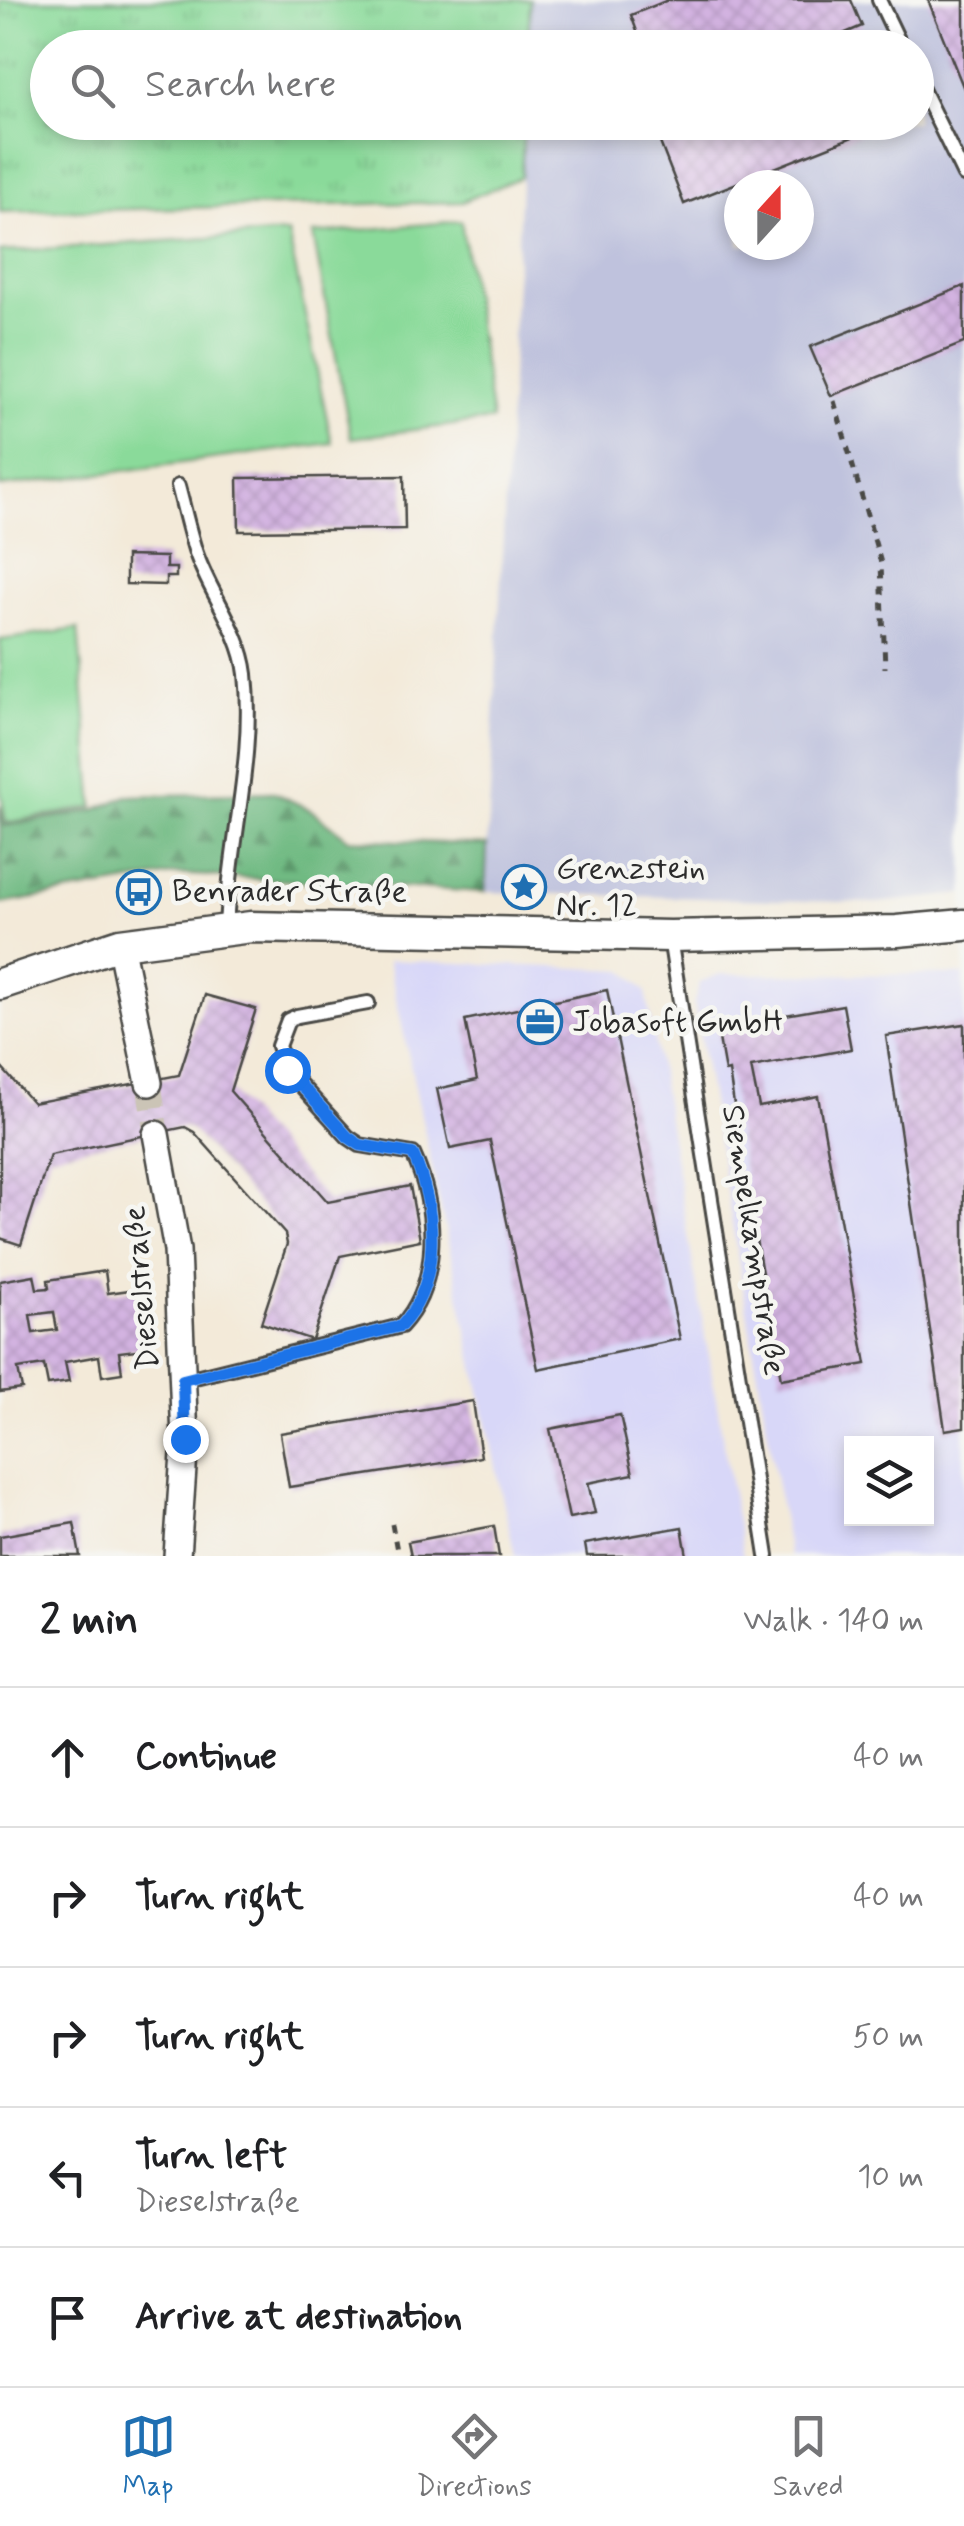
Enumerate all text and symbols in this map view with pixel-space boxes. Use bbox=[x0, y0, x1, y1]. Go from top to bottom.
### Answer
search box bbox=[30, 30, 934, 140]
icon: search bbox=[65, 58, 120, 113]
text: Search here bbox=[145, 61, 336, 110]
north arrow bbox=[724, 170, 814, 260]
place label: Grenzstein Nr. 12 bbox=[556, 848, 705, 927]
place icon: Grenzstein Nr. 12 bbox=[501, 864, 547, 910]
bus stop icon: Benrader Straße bbox=[116, 869, 162, 915]
place label: Benrader Straße bbox=[172, 871, 407, 913]
office icon: Jobasoft GmbH bbox=[517, 999, 563, 1045]
place label: Jobasoft GmbH bbox=[572, 1001, 783, 1043]
route start bbox=[265, 1048, 311, 1094]
street label: Siempelkampstraße bbox=[711, 1102, 795, 1378]
street label: Dieselstraße bbox=[114, 1204, 170, 1372]
route end bbox=[163, 1417, 209, 1463]
map controls bbox=[844, 1436, 934, 1526]
button: layers bbox=[844, 1436, 934, 1526]
text: 2 min bbox=[40, 1594, 139, 1649]
text: Walk · 140 m bbox=[743, 1600, 924, 1642]
icon: ahead bbox=[40, 1730, 95, 1785]
text: Continue bbox=[135, 1733, 277, 1782]
text: 40 m bbox=[853, 1736, 924, 1778]
icon: right bbox=[40, 1870, 95, 1925]
text: Turn right bbox=[135, 1873, 304, 1922]
text: 40 m bbox=[853, 1876, 924, 1918]
icon: right bbox=[40, 2010, 95, 2065]
text: Turn right bbox=[135, 2013, 304, 2062]
text: 50 m bbox=[852, 2016, 924, 2058]
text: Turn left bbox=[135, 2132, 287, 2181]
icon: left bbox=[40, 2150, 95, 2205]
text: 10 m bbox=[857, 2156, 924, 2198]
text: Dieselstraße bbox=[135, 2181, 300, 2223]
icon: arrive bbox=[40, 2290, 95, 2345]
text: Arrive at destination bbox=[135, 2293, 462, 2342]
tab: Map bbox=[121, 2409, 176, 2506]
tab: Directions bbox=[417, 2409, 532, 2506]
tab: Saved bbox=[773, 2409, 843, 2506]

